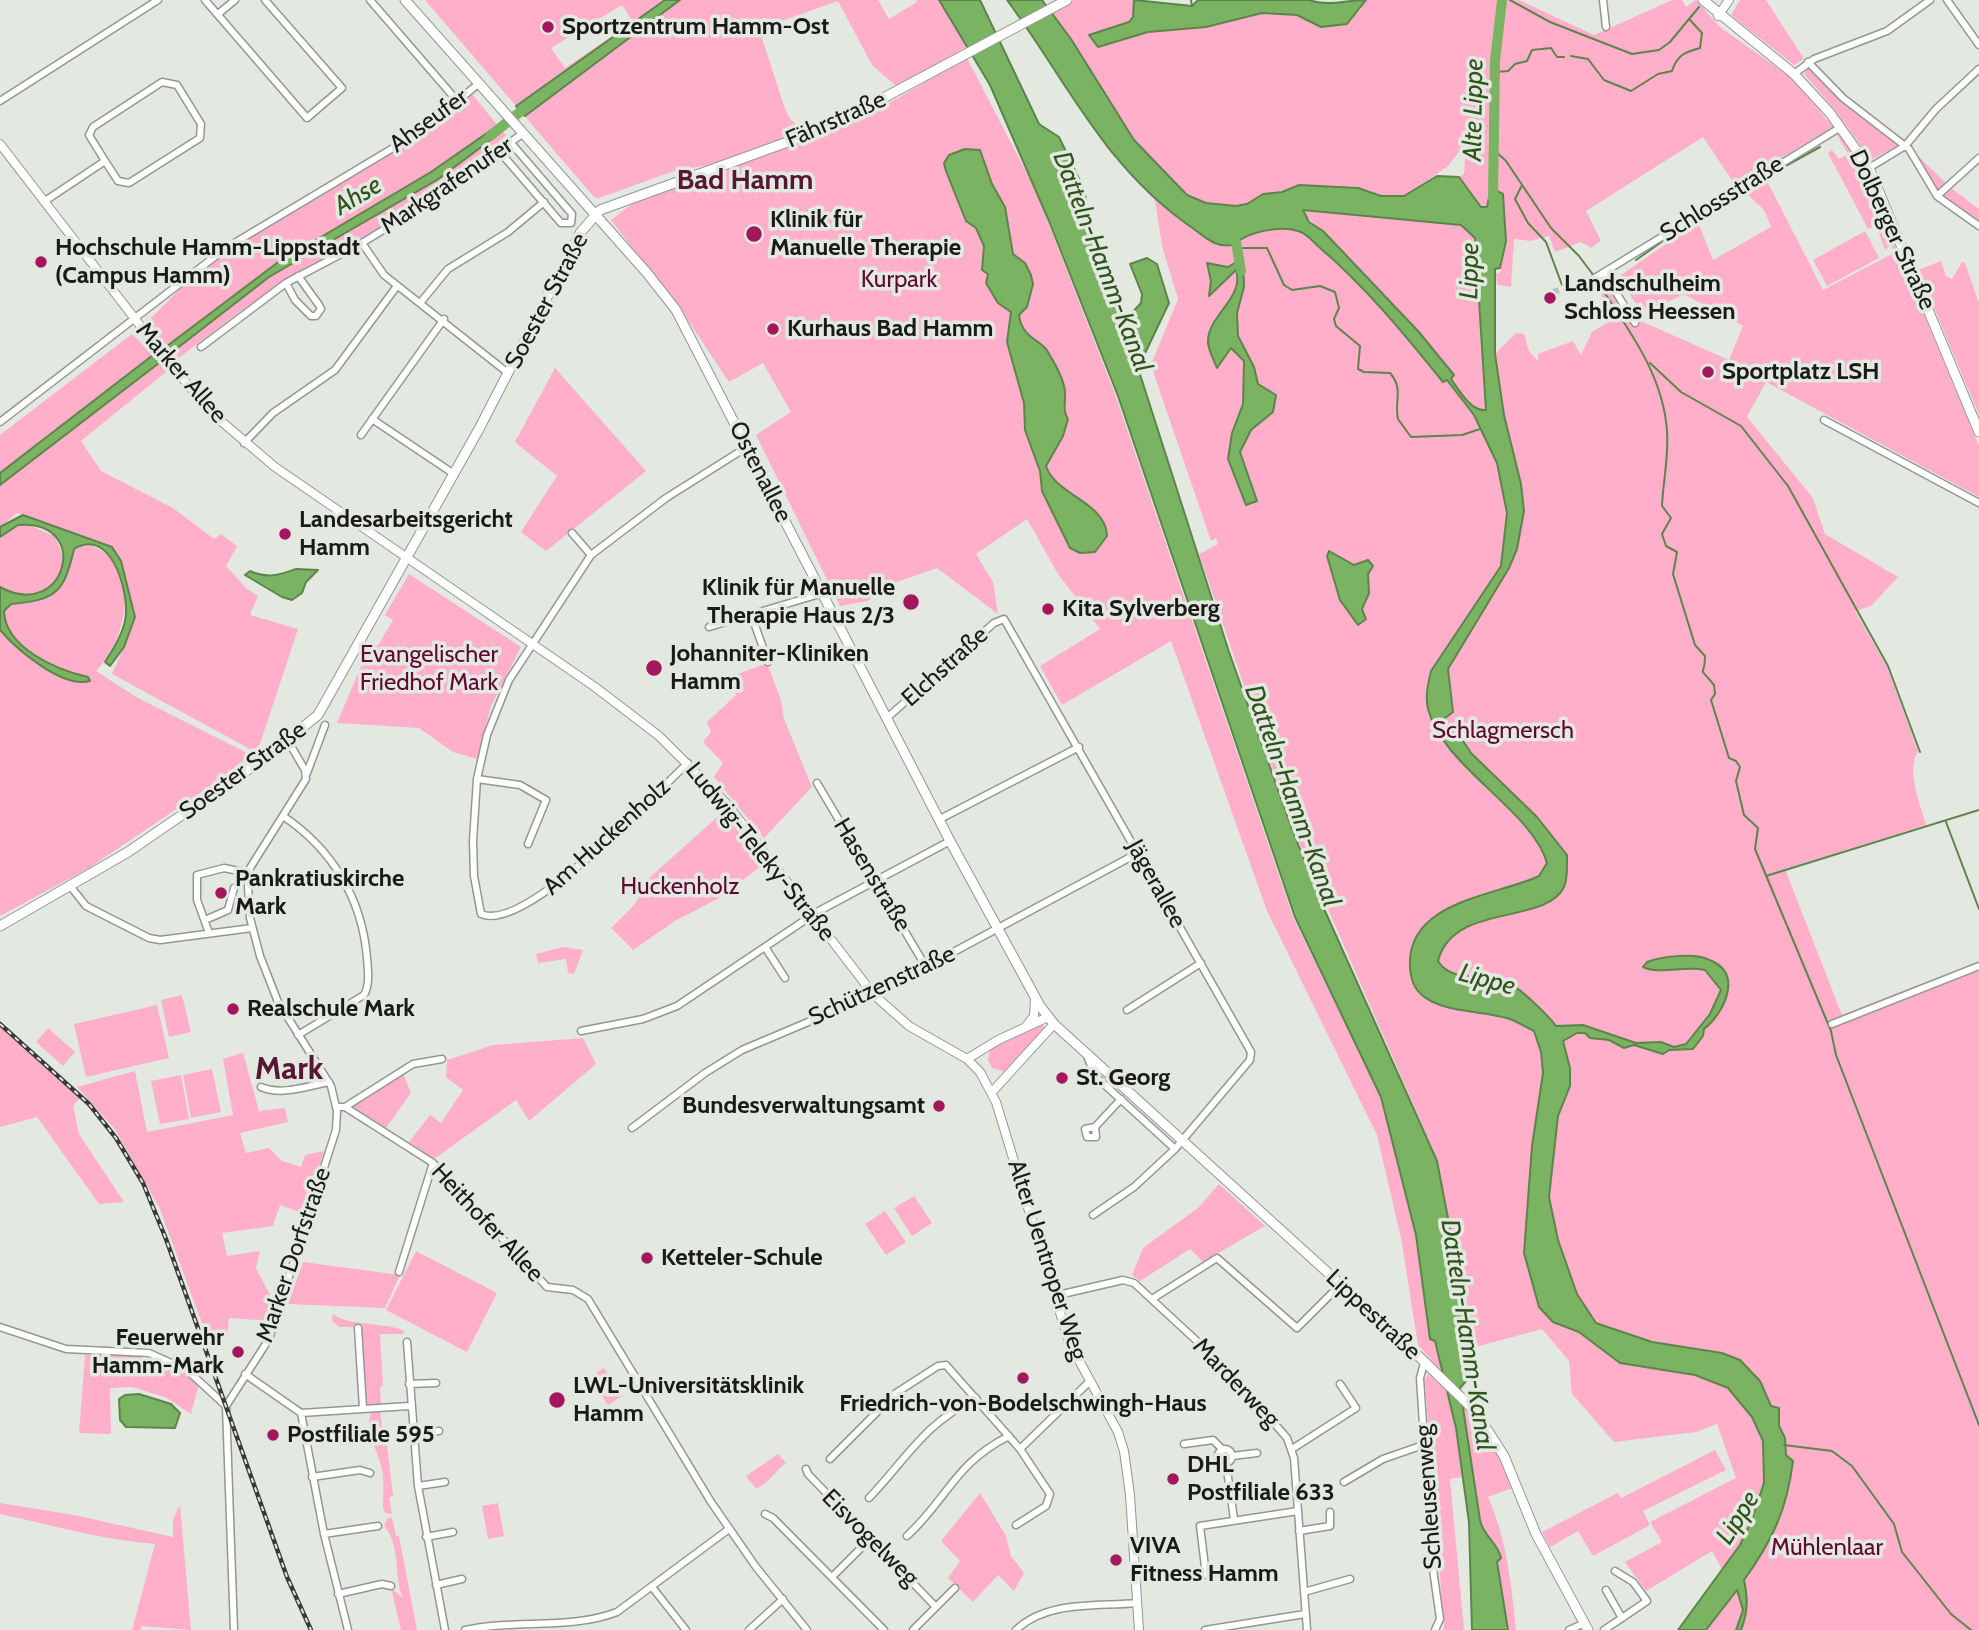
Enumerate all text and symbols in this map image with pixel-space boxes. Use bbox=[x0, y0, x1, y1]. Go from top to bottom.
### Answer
place label: Sportzentrum Hamm-Ost bbox=[562, 13, 829, 41]
marker: Sportzentrum Hamm-Ost bbox=[540, 19, 556, 35]
water label: Alte Lippe bbox=[1458, 59, 1490, 161]
street label: Ahseufer bbox=[384, 83, 474, 159]
street label: Fährstraße bbox=[782, 85, 890, 155]
street label: Markgrafenufer bbox=[375, 131, 519, 241]
street label: Dolberger Straße bbox=[1842, 145, 1942, 315]
water label: Datteln-Hamm-Kanal bbox=[1046, 147, 1158, 377]
street label: Schlossstraße bbox=[1655, 150, 1789, 248]
district label: Bad Hamm bbox=[677, 164, 813, 198]
water label: Ahse bbox=[329, 170, 387, 222]
place label: Klinik für Manuelle Therapie bbox=[770, 206, 961, 262]
marker: Klinik für Manuelle Therapie bbox=[744, 224, 764, 244]
street label: Soester Straße bbox=[499, 228, 595, 374]
place label: Hochschule Hamm-Lippstadt (Campus Hamm) bbox=[55, 234, 360, 290]
water label: Lippe bbox=[1454, 242, 1486, 300]
marker: Hochschule Hamm-Lippstadt (Campus Hamm) bbox=[33, 254, 49, 270]
park label: Kurpark bbox=[861, 266, 937, 294]
place label: Landschulheim Schloss Heessen bbox=[1564, 270, 1735, 326]
marker: Landschulheim Schloss Heessen bbox=[1542, 290, 1558, 306]
place label: Kurhaus Bad Hamm bbox=[787, 315, 993, 343]
street label: Marker Allee bbox=[129, 317, 233, 429]
marker: Kurhaus Bad Hamm bbox=[765, 321, 781, 337]
place label: Sportplatz LSH bbox=[1722, 358, 1880, 386]
marker: Sportplatz LSH bbox=[1700, 364, 1716, 380]
street label: Ostenallee bbox=[722, 417, 798, 527]
place label: Landesarbeitsgericht Hamm bbox=[299, 506, 513, 562]
marker: Landesarbeitsgericht Hamm bbox=[277, 526, 293, 542]
place label: Klinik für Manuelle Therapie Haus 2/3 bbox=[702, 574, 895, 630]
marker: Klinik für Manuelle Therapie Haus 2/3 bbox=[901, 592, 921, 612]
place label: Kita Sylverberg bbox=[1062, 595, 1220, 623]
marker: Kita Sylverberg bbox=[1040, 601, 1056, 617]
street label: Elchstraße bbox=[896, 621, 994, 713]
place label: Johanniter-Kliniken Hamm bbox=[670, 640, 869, 696]
park label: Evangelischer Friedhof Mark bbox=[360, 641, 498, 697]
marker: Johanniter-Kliniken Hamm bbox=[644, 658, 664, 678]
water label: Datteln-Hamm-Kanal bbox=[1237, 681, 1347, 911]
street label: Soester Straße bbox=[174, 715, 312, 827]
park label: Schlagmersch bbox=[1432, 717, 1574, 745]
street label: Ludwig-Teleky-Straße bbox=[679, 757, 841, 947]
street label: Am Huckenholz bbox=[538, 773, 676, 901]
street label: Hasenstraße bbox=[827, 813, 917, 937]
street label: Jägerallee bbox=[1120, 835, 1192, 933]
place label: Pankratiuskirche Mark bbox=[235, 865, 404, 921]
park label: Huckenholz bbox=[620, 873, 740, 901]
marker: Pankratiuskirche Mark bbox=[213, 885, 229, 901]
street label: Schützenstraße bbox=[804, 939, 960, 1033]
water label: Lippe bbox=[1456, 958, 1518, 1002]
place label: Realschule Mark bbox=[247, 995, 415, 1023]
marker: Realschule Mark bbox=[225, 1001, 241, 1017]
district label: Mark bbox=[255, 1051, 323, 1089]
place label: St. Georg bbox=[1076, 1064, 1170, 1092]
marker: St. Georg bbox=[1054, 1070, 1070, 1086]
place label: Bundesverwaltungsamt bbox=[682, 1092, 925, 1120]
marker: Bundesverwaltungsamt bbox=[931, 1098, 947, 1114]
street label: Alter Uentroper Weg bbox=[1001, 1156, 1093, 1364]
street label: Heithofer Allee bbox=[425, 1158, 549, 1288]
street label: Marker Dorfstraße bbox=[251, 1164, 337, 1346]
water label: Datteln-Hamm-Kanal bbox=[1433, 1217, 1501, 1453]
place label: Ketteler-Schule bbox=[661, 1244, 823, 1272]
marker: Ketteler-Schule bbox=[639, 1250, 655, 1266]
street label: Lippestraße bbox=[1320, 1264, 1426, 1366]
place label: Feuerwehr Hamm-Mark bbox=[92, 1324, 224, 1380]
street label: Marderweg bbox=[1186, 1332, 1286, 1434]
marker: Feuerwehr Hamm-Mark bbox=[230, 1344, 246, 1360]
marker: Friedrich-von-Bodelschwingh-Haus bbox=[1015, 1370, 1031, 1386]
place label: LWL-Universitätsklinik Hamm bbox=[573, 1372, 804, 1428]
marker: LWL-Universitätsklinik Hamm bbox=[547, 1390, 567, 1410]
place label: Friedrich-von-Bodelschwingh-Haus bbox=[839, 1390, 1207, 1418]
place label: Postfiliale 595 bbox=[287, 1421, 435, 1449]
street label: Schleusenweg bbox=[1410, 1424, 1448, 1570]
marker: Postfiliale 595 bbox=[265, 1427, 281, 1443]
place label: DHL Postfiliale 633 bbox=[1187, 1451, 1335, 1507]
marker: DHL Postfiliale 633 bbox=[1165, 1471, 1181, 1487]
street label: Eisvogelweg bbox=[816, 1484, 924, 1592]
water label: Lippe bbox=[1710, 1486, 1766, 1550]
place label: VIVA Fitness Hamm bbox=[1130, 1532, 1279, 1588]
park label: Mühlenlaar bbox=[1771, 1534, 1883, 1562]
marker: VIVA Fitness Hamm bbox=[1108, 1552, 1124, 1568]

